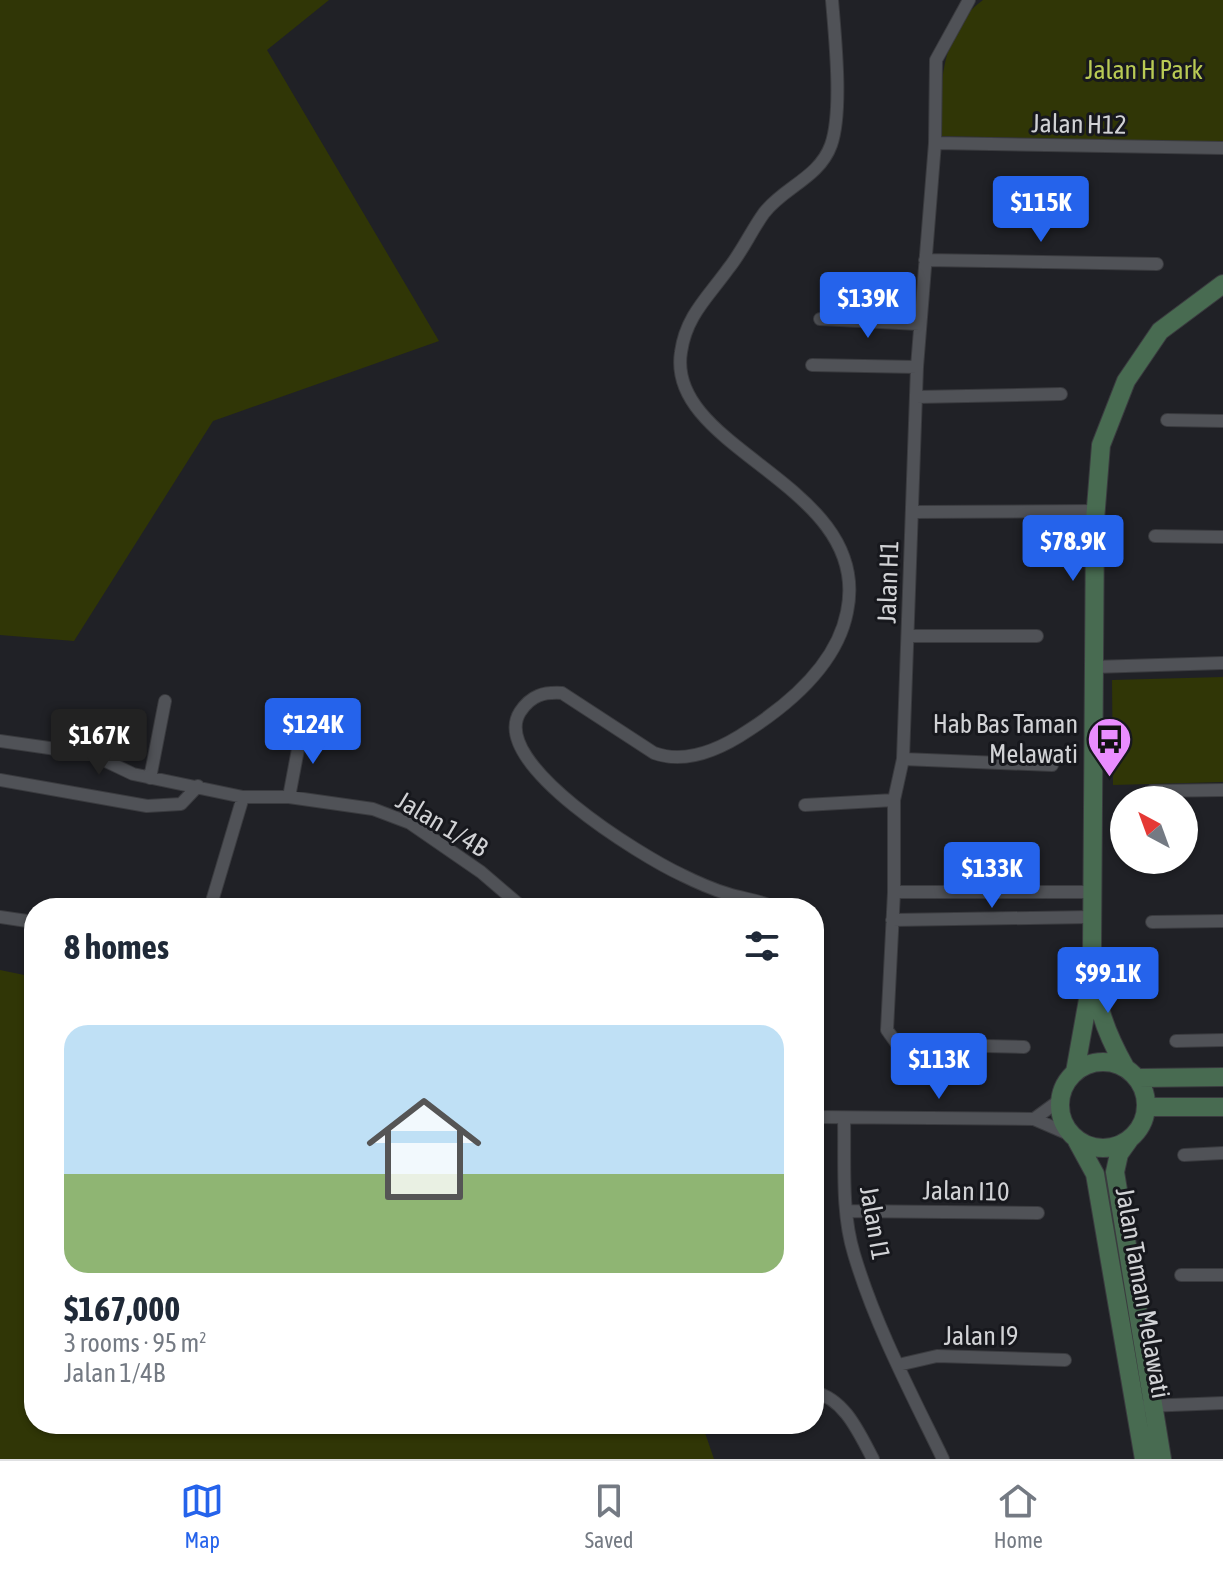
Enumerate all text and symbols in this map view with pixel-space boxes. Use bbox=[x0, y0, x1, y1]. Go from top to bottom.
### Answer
park label: Jalan H Park bbox=[1085, 55, 1203, 85]
street label: Jalan H12 bbox=[1031, 108, 1127, 140]
pin: $115K bbox=[985, 176, 1097, 244]
text: $115K bbox=[1011, 187, 1071, 217]
pin: $139K bbox=[812, 272, 924, 340]
text: $139K bbox=[838, 283, 898, 313]
pin: $78.9K bbox=[1008, 515, 1138, 583]
text: $78.9K bbox=[1041, 526, 1105, 556]
street label: Jalan H1 bbox=[872, 540, 904, 624]
pin: $124K bbox=[257, 698, 369, 766]
pin: $167K bbox=[43, 709, 155, 777]
text: $124K bbox=[283, 709, 343, 739]
place label: Hab Bas Taman Melawati bbox=[933, 709, 1078, 769]
bus stop icon: Hab Bas Taman Melawati bbox=[1085, 715, 1133, 778]
text: $167K bbox=[69, 720, 129, 750]
street label: Jalan 1/4B bbox=[391, 785, 494, 863]
north arrow bbox=[1110, 786, 1198, 874]
map controls bbox=[1110, 786, 1198, 874]
pin: $133K bbox=[936, 842, 1048, 910]
text: $133K bbox=[962, 853, 1022, 883]
icon: filters bbox=[740, 924, 784, 968]
text: 8 homes bbox=[64, 927, 169, 966]
pin: $99.1K bbox=[1043, 947, 1173, 1015]
text: $99.1K bbox=[1076, 958, 1140, 988]
pin: $113K bbox=[883, 1033, 995, 1101]
text: $113K bbox=[909, 1044, 969, 1074]
icon: home bbox=[352, 1077, 496, 1221]
street label: Jalan I10 bbox=[922, 1175, 1010, 1207]
street label: Jalan I1 bbox=[854, 1184, 896, 1262]
street label: Jalan Taman Melawati bbox=[1110, 1185, 1176, 1401]
text: $167,000 bbox=[64, 1289, 180, 1328]
street label: Jalan I9 bbox=[944, 1321, 1018, 1351]
text: 3 rooms · 95 m² bbox=[64, 1328, 206, 1358]
text: Jalan 1/4B bbox=[64, 1358, 165, 1388]
tab: Map bbox=[180, 1479, 224, 1553]
tab: Saved bbox=[585, 1479, 633, 1553]
tab: Home bbox=[994, 1479, 1043, 1553]

